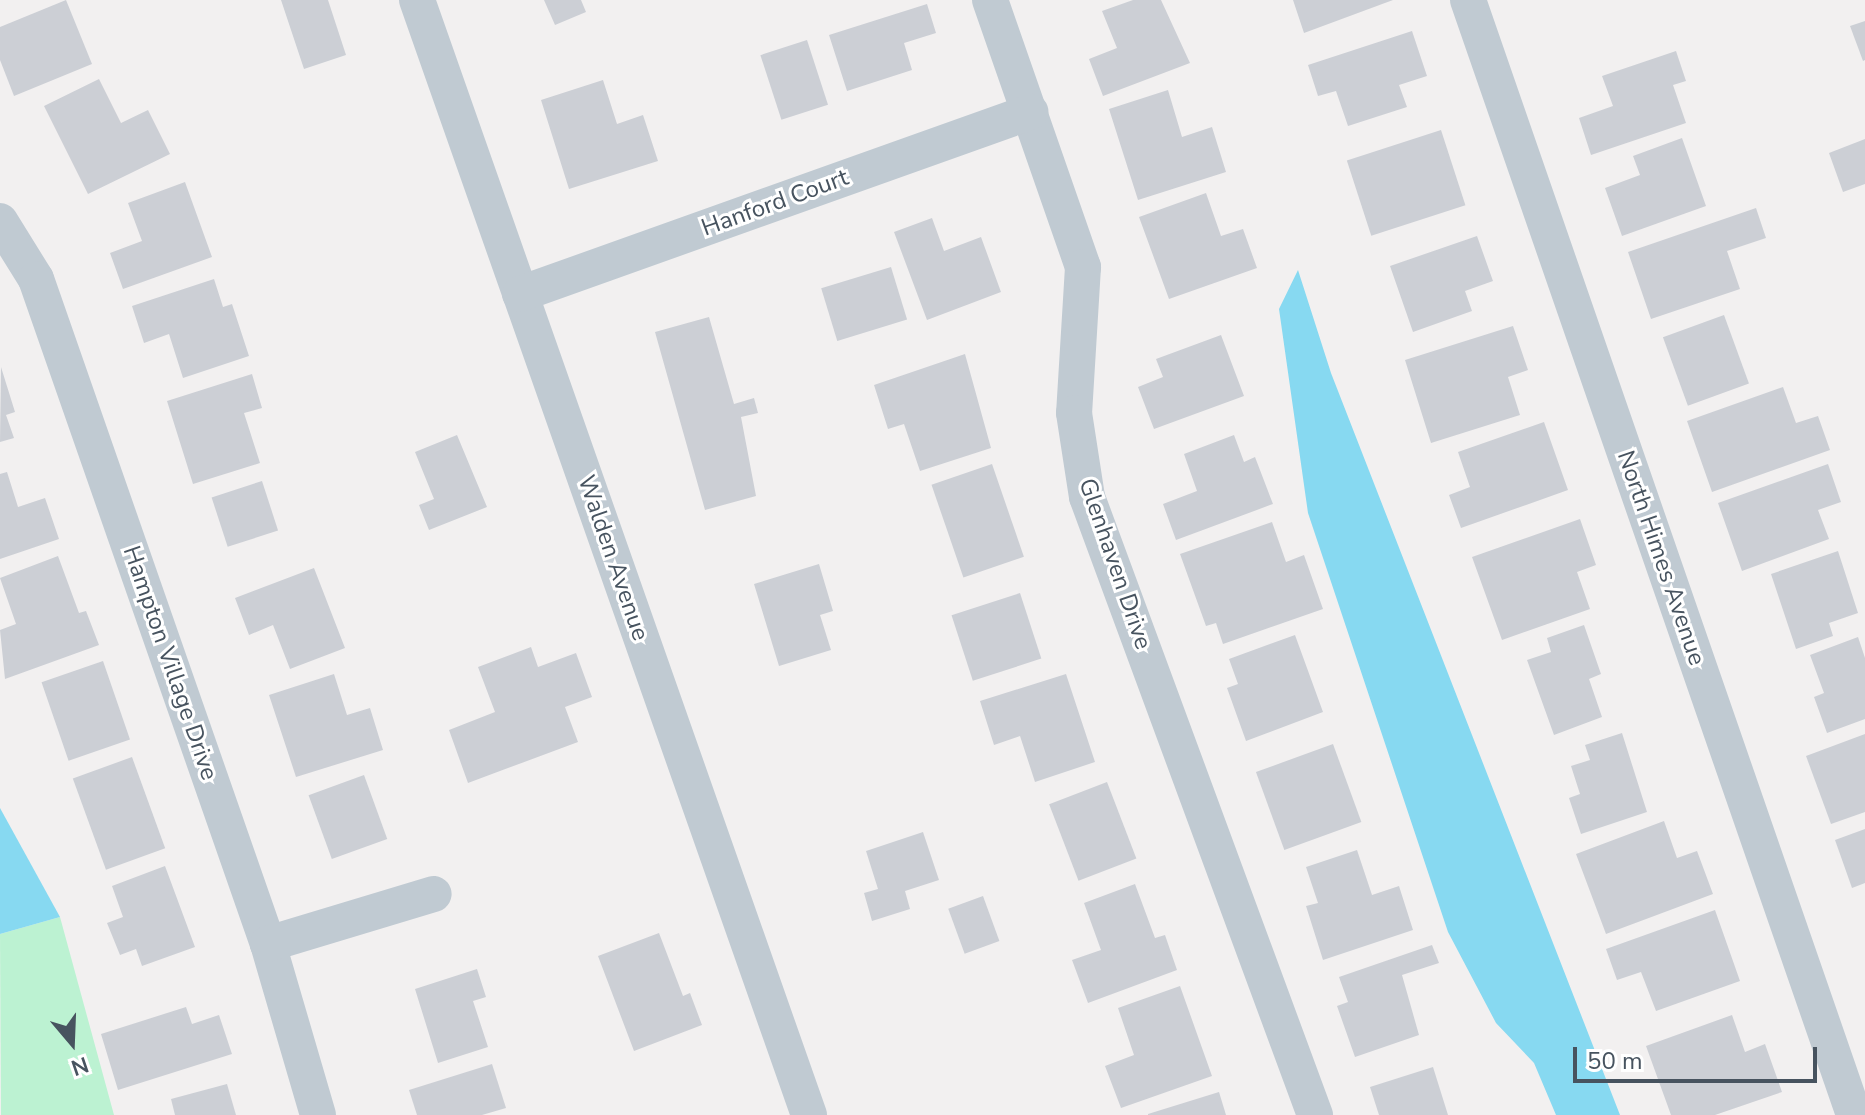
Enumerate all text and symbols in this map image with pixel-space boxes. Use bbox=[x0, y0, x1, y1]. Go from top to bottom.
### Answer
street label: Hanford Court bbox=[698, 163, 852, 243]
street label: North Himes Avenue bbox=[1611, 447, 1711, 669]
street label: Walden Avenue bbox=[571, 472, 655, 644]
street label: Glenhaven Drive bbox=[1072, 475, 1158, 653]
street label: Hampton Village Drive bbox=[116, 542, 224, 784]
north arrow bbox=[32, 1003, 112, 1083]
scale bar bbox=[1577, 1031, 1821, 1081]
text: 50 m bbox=[1587, 1045, 1643, 1077]
text: N bbox=[67, 1049, 92, 1083]

